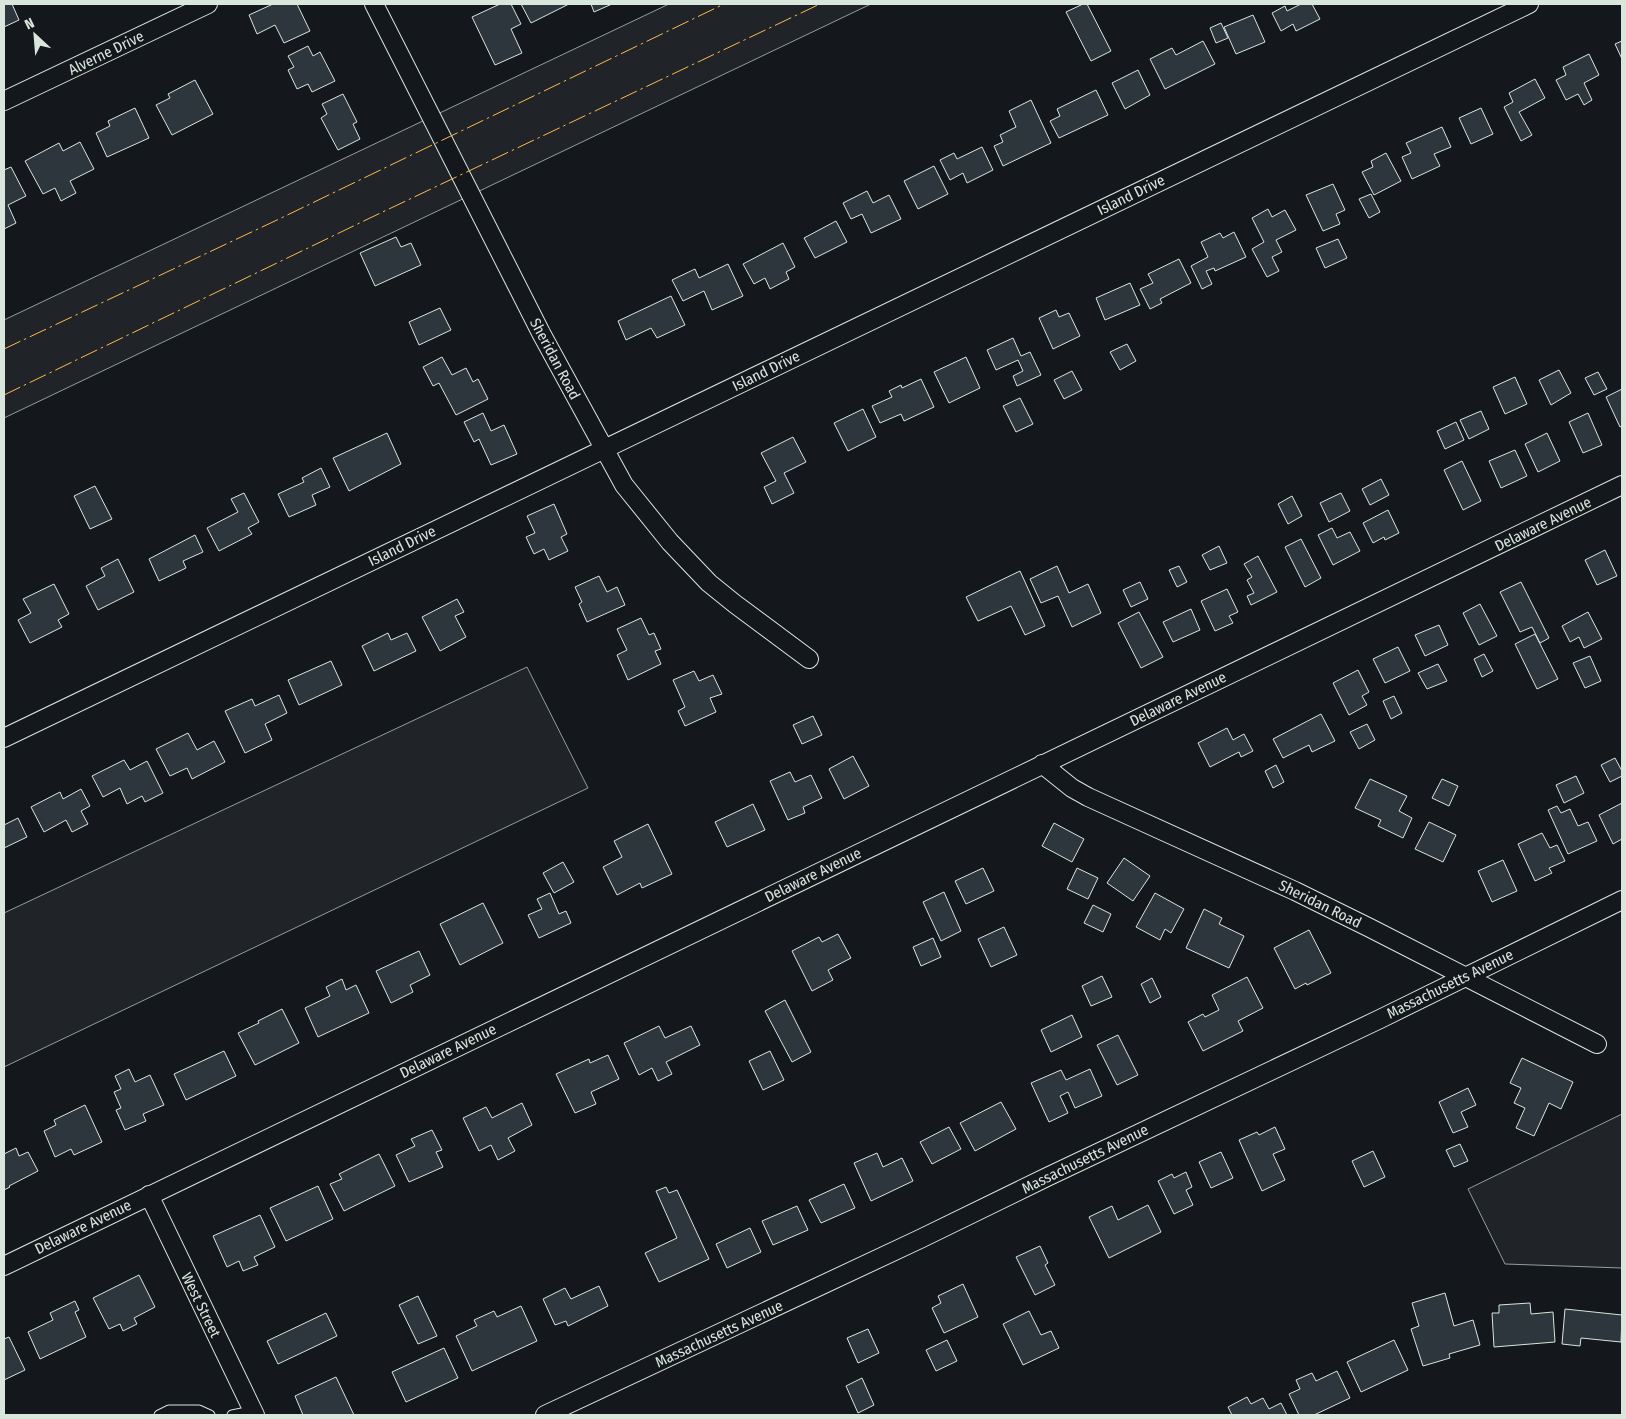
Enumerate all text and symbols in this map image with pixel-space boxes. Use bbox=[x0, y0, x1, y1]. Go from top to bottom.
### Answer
north arrow bbox=[10, 10, 60, 60]
text: N bbox=[22, 14, 37, 33]
street label: Alverne Drive bbox=[65, 27, 147, 79]
street label: Island Drive bbox=[1094, 171, 1168, 219]
street label: Sheridan Road bbox=[526, 315, 584, 403]
street label: Island Drive bbox=[729, 347, 803, 395]
street label: Delaware Avenue bbox=[1492, 493, 1594, 555]
street label: Island Drive bbox=[365, 522, 439, 570]
street label: Delaware Avenue bbox=[1127, 668, 1229, 730]
street label: Delaware Avenue bbox=[762, 844, 864, 906]
street label: Sheridan Road bbox=[1276, 876, 1364, 932]
street label: Massachusetts Avenue bbox=[1384, 946, 1516, 1022]
street label: Delaware Avenue bbox=[397, 1020, 499, 1082]
street label: Massachusetts Avenue bbox=[1019, 1121, 1151, 1197]
street label: Delaware Avenue bbox=[32, 1196, 134, 1258]
street label: West Street bbox=[178, 1269, 225, 1341]
street label: Massachusetts Avenue bbox=[652, 1297, 786, 1371]

